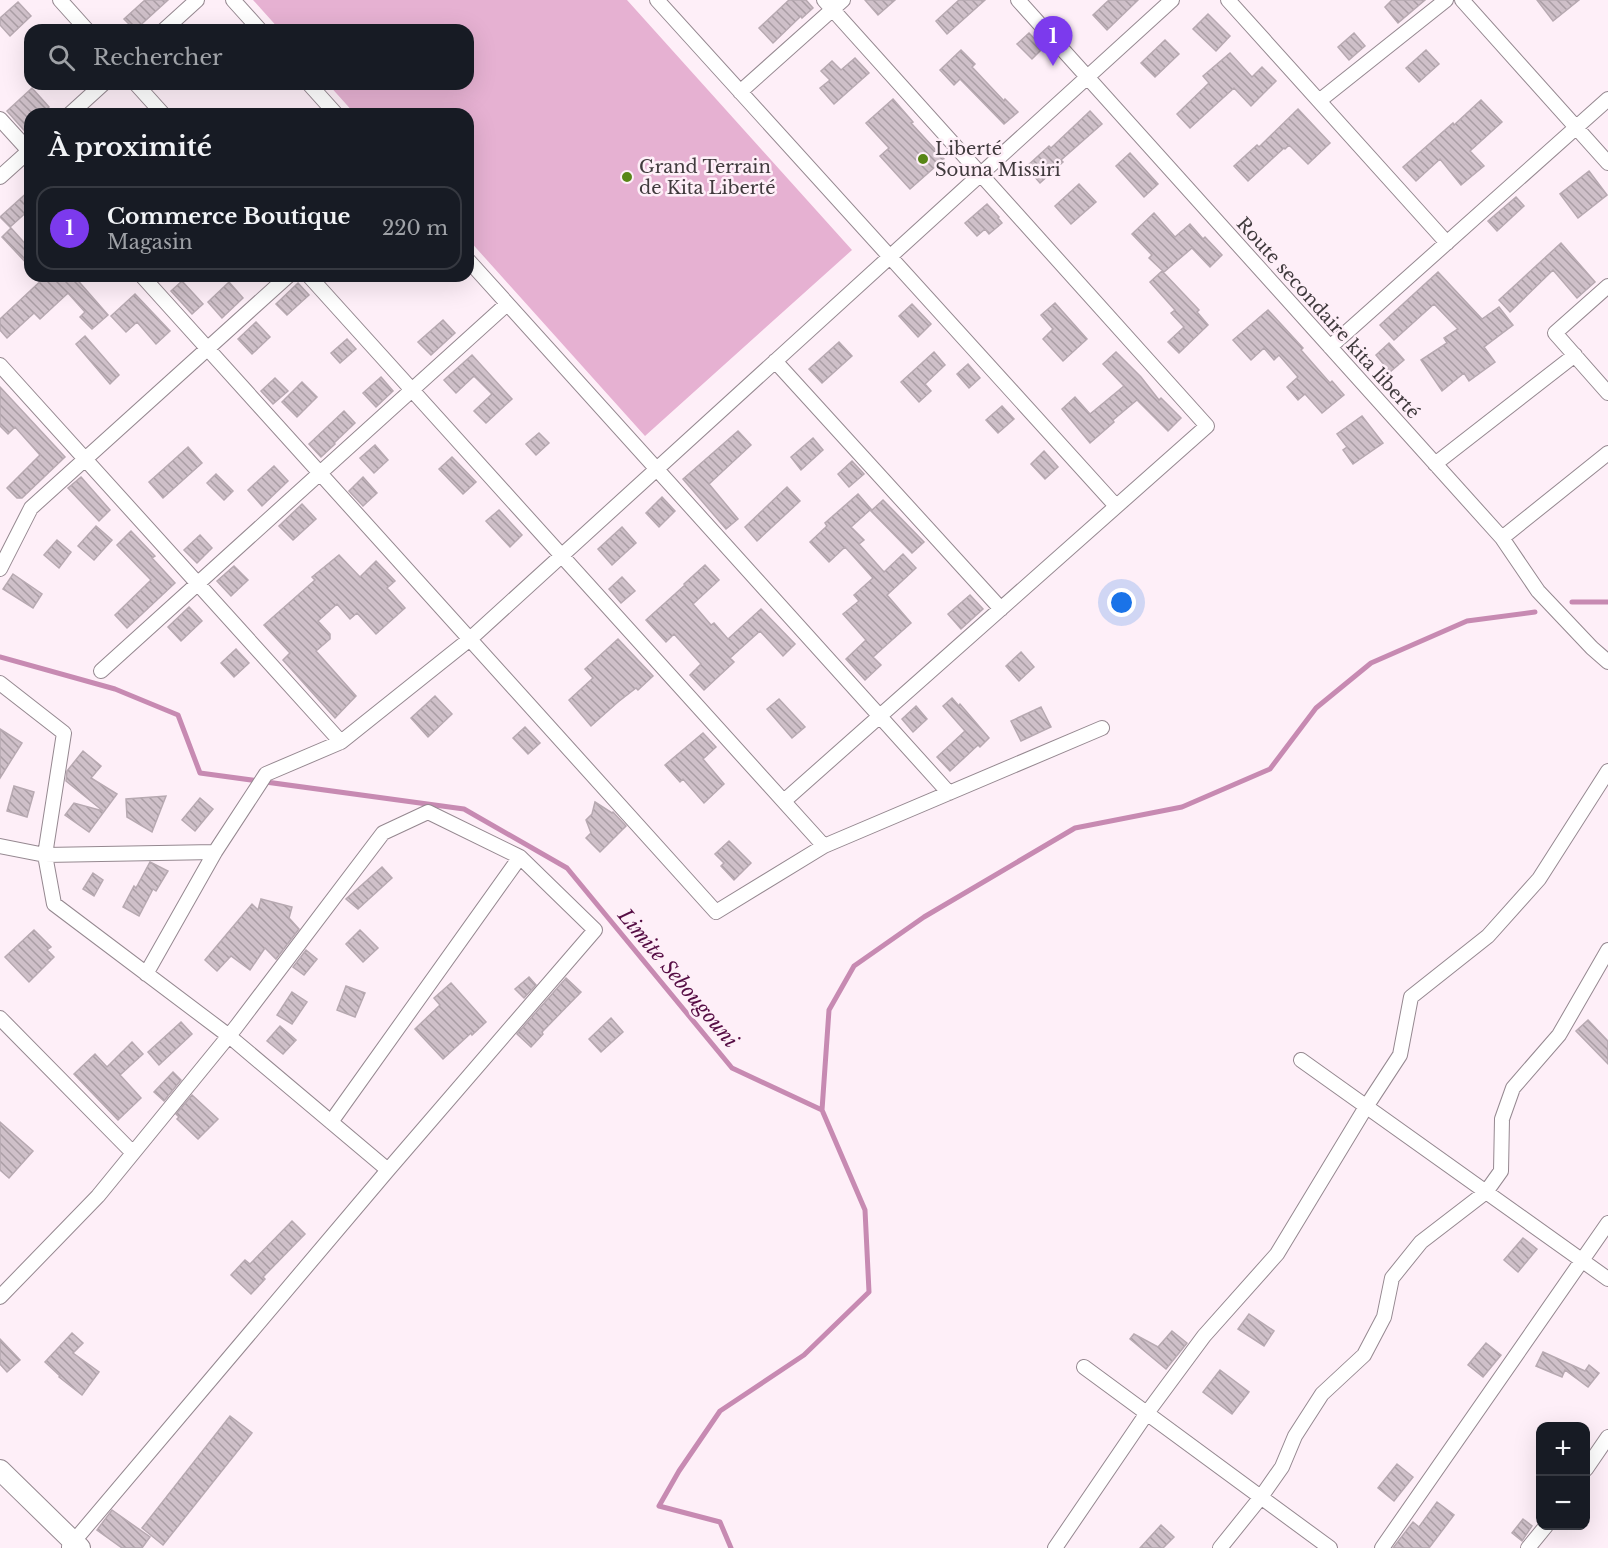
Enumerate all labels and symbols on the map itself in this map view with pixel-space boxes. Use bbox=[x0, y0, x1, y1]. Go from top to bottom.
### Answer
pin: 1 bbox=[1034, 16, 1072, 66]
place label: Liberté Souna Missiri bbox=[935, 138, 1061, 181]
marker: Liberté Souna Missiri bbox=[916, 152, 930, 166]
place label: Grand Terrain de Kita Liberté bbox=[639, 156, 776, 199]
marker: Grand Terrain de Kita Liberté bbox=[620, 170, 634, 184]
street label: Route secondaire kita liberté bbox=[1232, 213, 1424, 423]
your location bbox=[1107, 588, 1136, 617]
water label: Limite Sebougouni bbox=[612, 903, 743, 1052]

